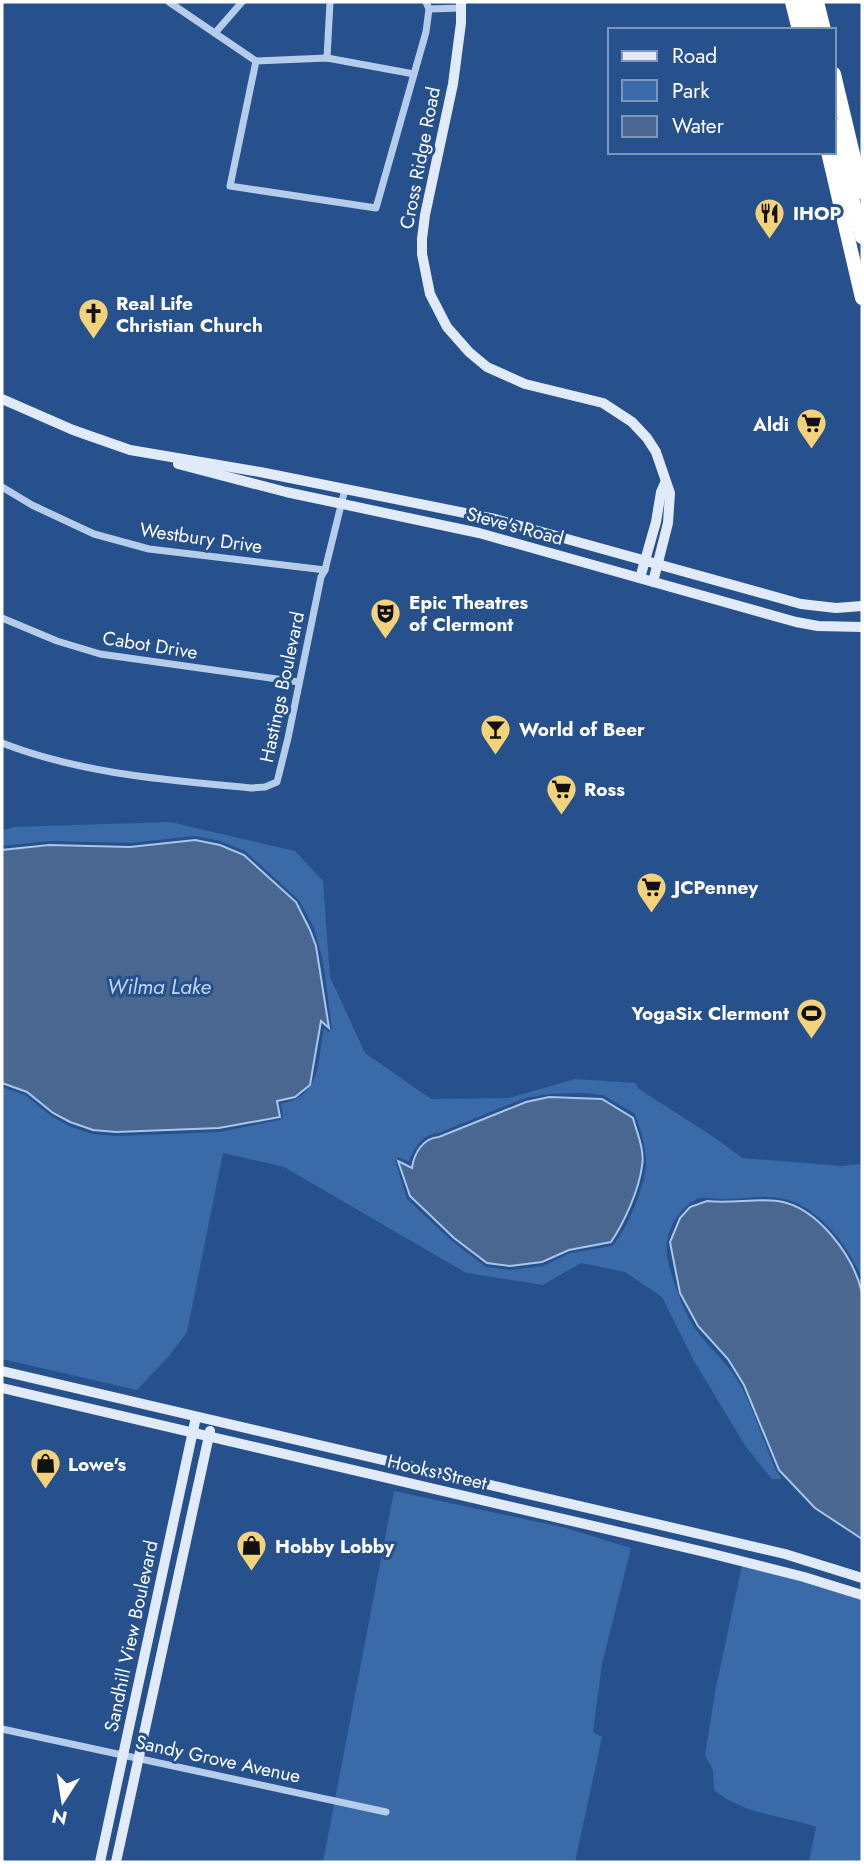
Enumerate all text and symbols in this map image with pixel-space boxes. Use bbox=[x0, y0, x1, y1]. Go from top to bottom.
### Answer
legend bbox=[608, 28, 836, 154]
text: Road bbox=[672, 41, 717, 71]
text: Park bbox=[672, 76, 710, 106]
street label: Cross Ridge Road bbox=[393, 85, 447, 231]
text: Water bbox=[672, 111, 725, 141]
restaurant icon: IHOP bbox=[753, 196, 787, 240]
place label: IHOP bbox=[793, 200, 842, 227]
place label: Real Life Christian Church bbox=[116, 290, 263, 339]
church icon: Real Life Christian Church bbox=[76, 297, 110, 341]
supermarket icon: Aldi bbox=[795, 407, 829, 451]
place label: Aldi bbox=[752, 411, 789, 438]
street label: Steve's Road bbox=[463, 500, 567, 552]
street label: Westbury Drive bbox=[138, 516, 264, 560]
place label: Epic Theatres of Clermont bbox=[409, 589, 529, 638]
theatre icon: Epic Theatres of Clermont bbox=[369, 596, 403, 640]
street label: Hastings Boulevard bbox=[253, 609, 311, 765]
street label: Cabot Drive bbox=[101, 624, 200, 666]
bar icon: World of Beer bbox=[479, 712, 513, 756]
place label: World of Beer bbox=[519, 716, 645, 743]
supermarket icon: Ross bbox=[544, 772, 578, 816]
place label: Ross bbox=[584, 776, 625, 803]
supermarket icon: JCPenney bbox=[634, 870, 668, 914]
place label: JCPenney bbox=[670, 874, 759, 901]
water label: Wilma Lake bbox=[107, 972, 211, 1002]
sports icon: YogaSix Clermont bbox=[795, 996, 829, 1040]
place label: YogaSix Clermont bbox=[630, 1000, 789, 1027]
shop icon: Lowe's bbox=[28, 1447, 62, 1491]
street label: Hooks Street bbox=[385, 1447, 490, 1497]
place label: Lowe's bbox=[68, 1451, 126, 1478]
shop icon: Hobby Lobby bbox=[235, 1529, 269, 1573]
place label: Hobby Lobby bbox=[275, 1533, 395, 1560]
street label: Sandhill View Boulevard bbox=[98, 1538, 164, 1734]
street label: Sandy Grove Avenue bbox=[133, 1728, 303, 1790]
north arrow bbox=[28, 1766, 98, 1836]
text: N bbox=[49, 1802, 70, 1832]

